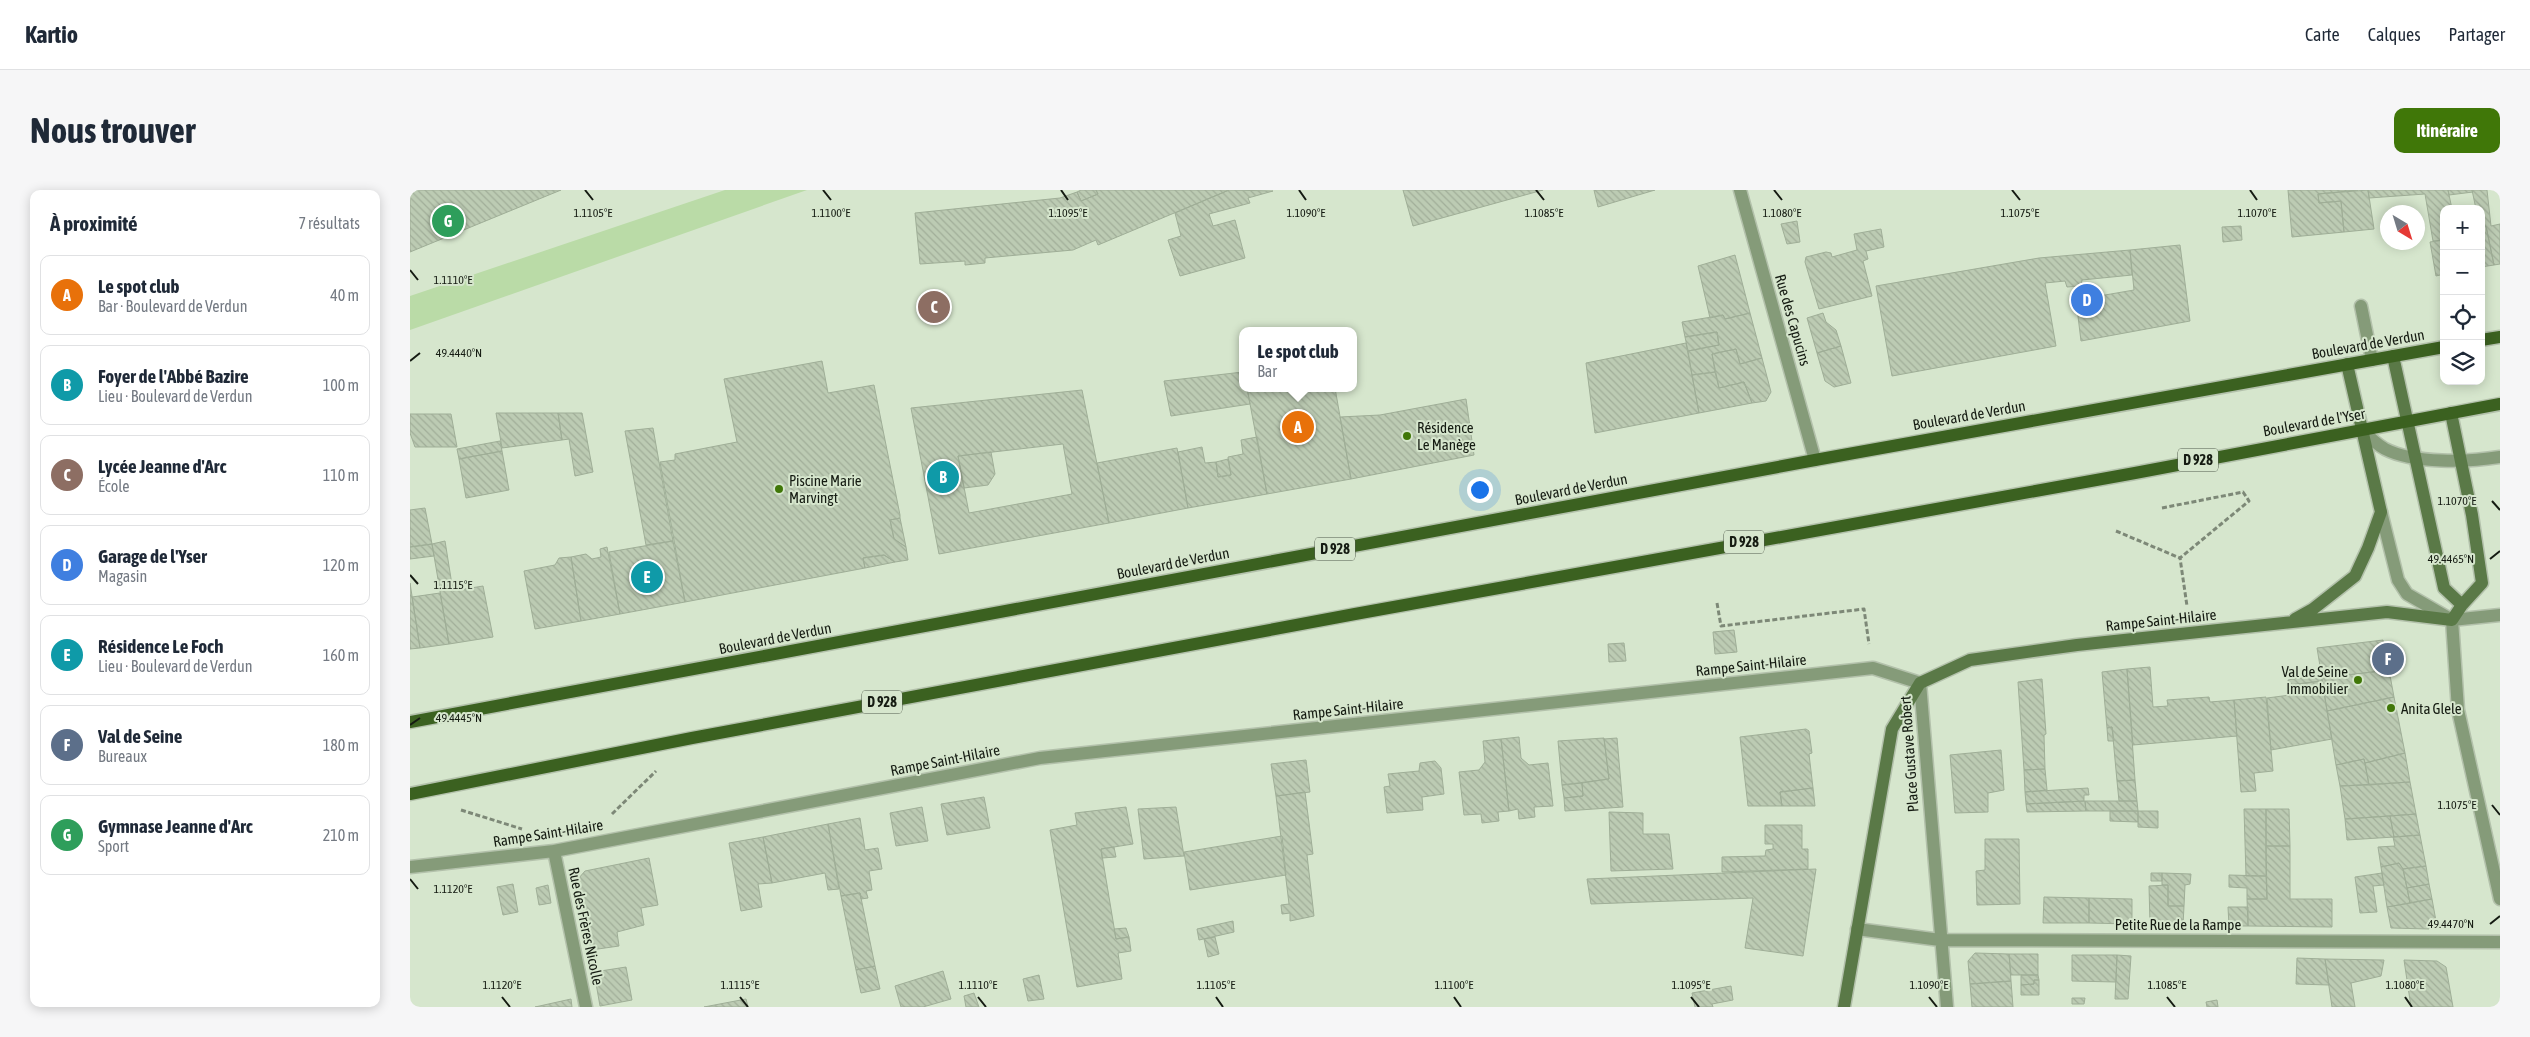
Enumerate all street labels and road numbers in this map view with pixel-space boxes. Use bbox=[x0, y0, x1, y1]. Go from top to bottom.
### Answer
street label: Rue des Capucins bbox=[1772, 272, 1814, 368]
street label: Boulevard de Verdun bbox=[2310, 326, 2426, 362]
street label: Boulevard de Verdun bbox=[1911, 397, 2027, 433]
street label: Boulevard de l'Yser bbox=[2262, 405, 2367, 439]
road number: D 928 bbox=[2178, 448, 2218, 472]
street label: Boulevard de Verdun bbox=[1513, 470, 1629, 508]
road number: D 928 bbox=[1724, 531, 1764, 554]
road number: D 928 bbox=[1315, 538, 1355, 560]
street label: Boulevard de Verdun bbox=[1115, 544, 1231, 582]
street label: Rampe Saint-Hilaire bbox=[2105, 606, 2217, 634]
street label: Boulevard de Verdun bbox=[717, 619, 833, 657]
street label: Rampe Saint-Hilaire bbox=[1695, 651, 1807, 679]
road number: D 928 bbox=[862, 691, 902, 714]
street label: Rampe Saint-Hilaire bbox=[1292, 695, 1404, 723]
street label: Place Gustave Robert bbox=[1896, 695, 1922, 813]
street label: Rampe Saint-Hilaire bbox=[889, 741, 1001, 779]
street label: Rampe Saint-Hilaire bbox=[492, 816, 604, 850]
street label: Rue des Frères Nicolle bbox=[565, 866, 607, 987]
street label: Petite Rue de la Rampe bbox=[2115, 916, 2241, 933]

